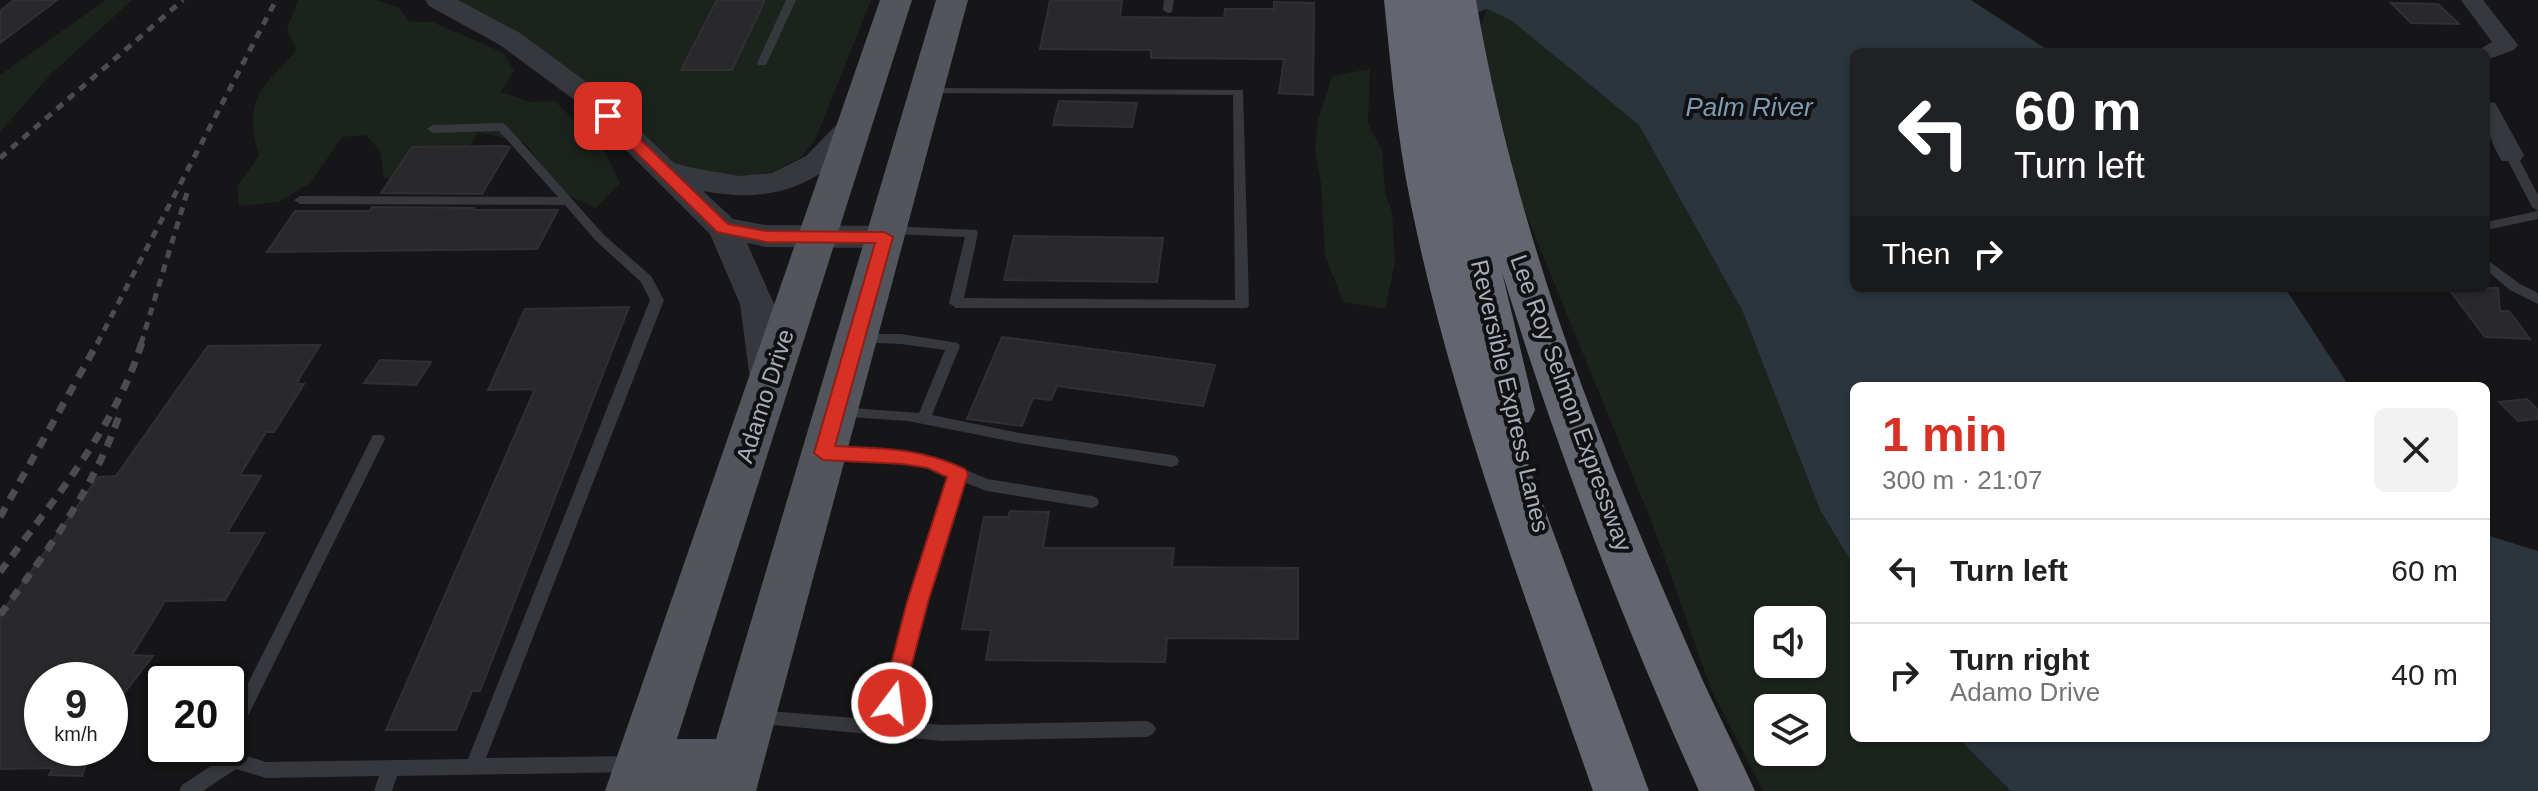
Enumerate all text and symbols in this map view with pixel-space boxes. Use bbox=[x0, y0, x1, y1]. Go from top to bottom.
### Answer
text: 60 m bbox=[2014, 79, 2142, 142]
icon: left bbox=[1882, 80, 1986, 184]
pin bbox=[574, 82, 642, 150]
water label: Palm River bbox=[1685, 92, 1814, 122]
icon: arrive bbox=[586, 94, 630, 138]
text: Turn left bbox=[2014, 145, 2145, 186]
icon: right bbox=[1966, 232, 2010, 276]
text: Then bbox=[1882, 237, 1950, 270]
street label: Lee Roy Selmon Expressway bbox=[1505, 251, 1638, 555]
street label: Reversible Express Lanes bbox=[1466, 257, 1555, 535]
street label: Adamo Drive bbox=[730, 326, 799, 466]
text: 1 min bbox=[1882, 408, 2007, 461]
button: close bbox=[2374, 408, 2458, 492]
text: 300 m · 21:07 bbox=[1882, 465, 2042, 495]
icon: left bbox=[1882, 549, 1926, 593]
text: Turn left bbox=[1950, 554, 2068, 587]
text: 60 m bbox=[2391, 554, 2458, 587]
map controls bbox=[1754, 606, 1826, 766]
button: sound bbox=[1754, 606, 1826, 678]
text: Turn right bbox=[1950, 643, 2089, 676]
icon: right bbox=[1882, 653, 1926, 697]
text: 40 m bbox=[2391, 658, 2458, 691]
position arrow bbox=[850, 661, 934, 745]
speed limit sign: 20 bbox=[144, 662, 248, 766]
text: Adamo Drive bbox=[1950, 677, 2100, 707]
text: 9 bbox=[65, 682, 87, 726]
button: layers bbox=[1754, 694, 1826, 766]
text: km/h bbox=[54, 723, 98, 745]

